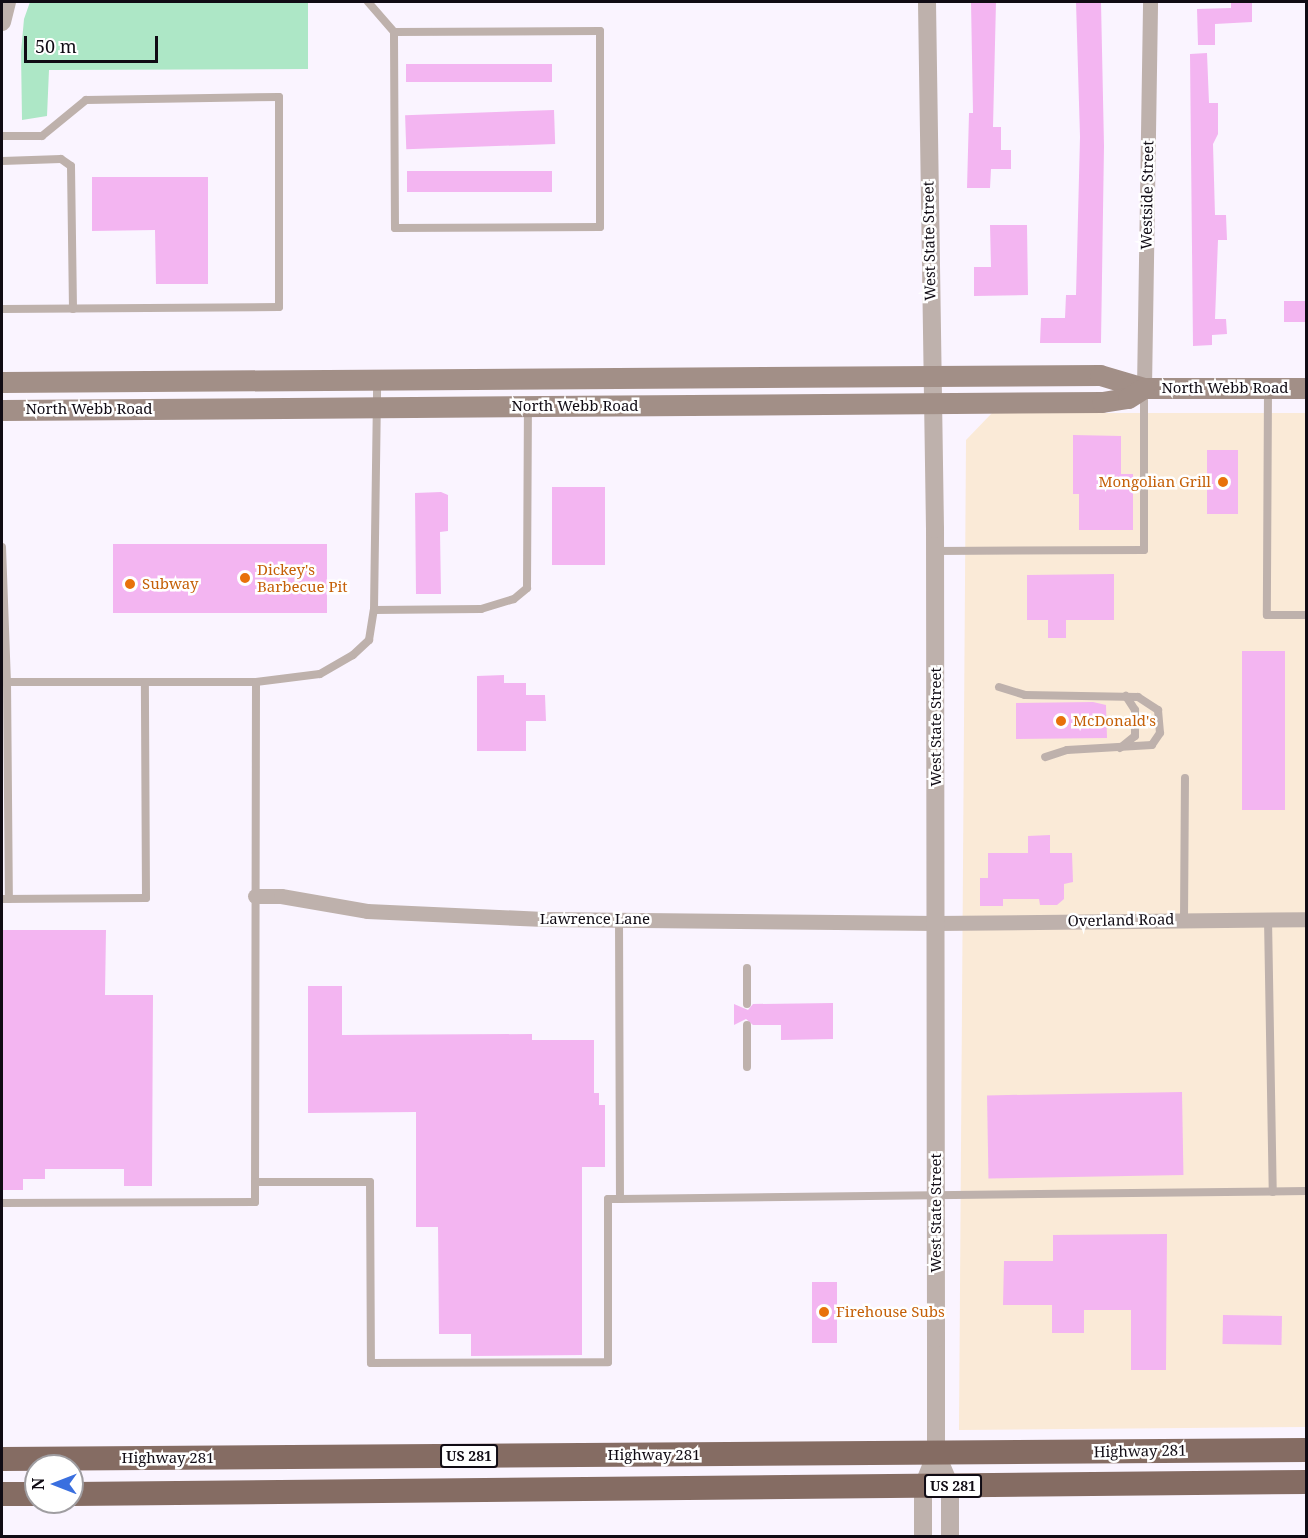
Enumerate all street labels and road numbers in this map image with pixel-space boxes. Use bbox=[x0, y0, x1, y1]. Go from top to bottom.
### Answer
street label: Westside Street bbox=[1137, 140, 1157, 250]
street label: West State Street bbox=[919, 181, 939, 301]
street label: North Webb Road bbox=[1161, 379, 1289, 397]
street label: North Webb Road bbox=[511, 397, 639, 415]
street label: North Webb Road bbox=[25, 400, 153, 418]
street label: West State Street bbox=[927, 667, 945, 787]
street label: Lawrence Lane bbox=[540, 910, 650, 928]
street label: Overland Road bbox=[1067, 910, 1175, 930]
street label: West State Street bbox=[927, 1153, 945, 1273]
street label: Highway 281 bbox=[1093, 1441, 1187, 1461]
road number: US 281 bbox=[439, 1445, 499, 1467]
street label: Highway 281 bbox=[608, 1446, 700, 1464]
street label: Highway 281 bbox=[122, 1449, 214, 1467]
road number: US 281 bbox=[923, 1475, 983, 1497]

